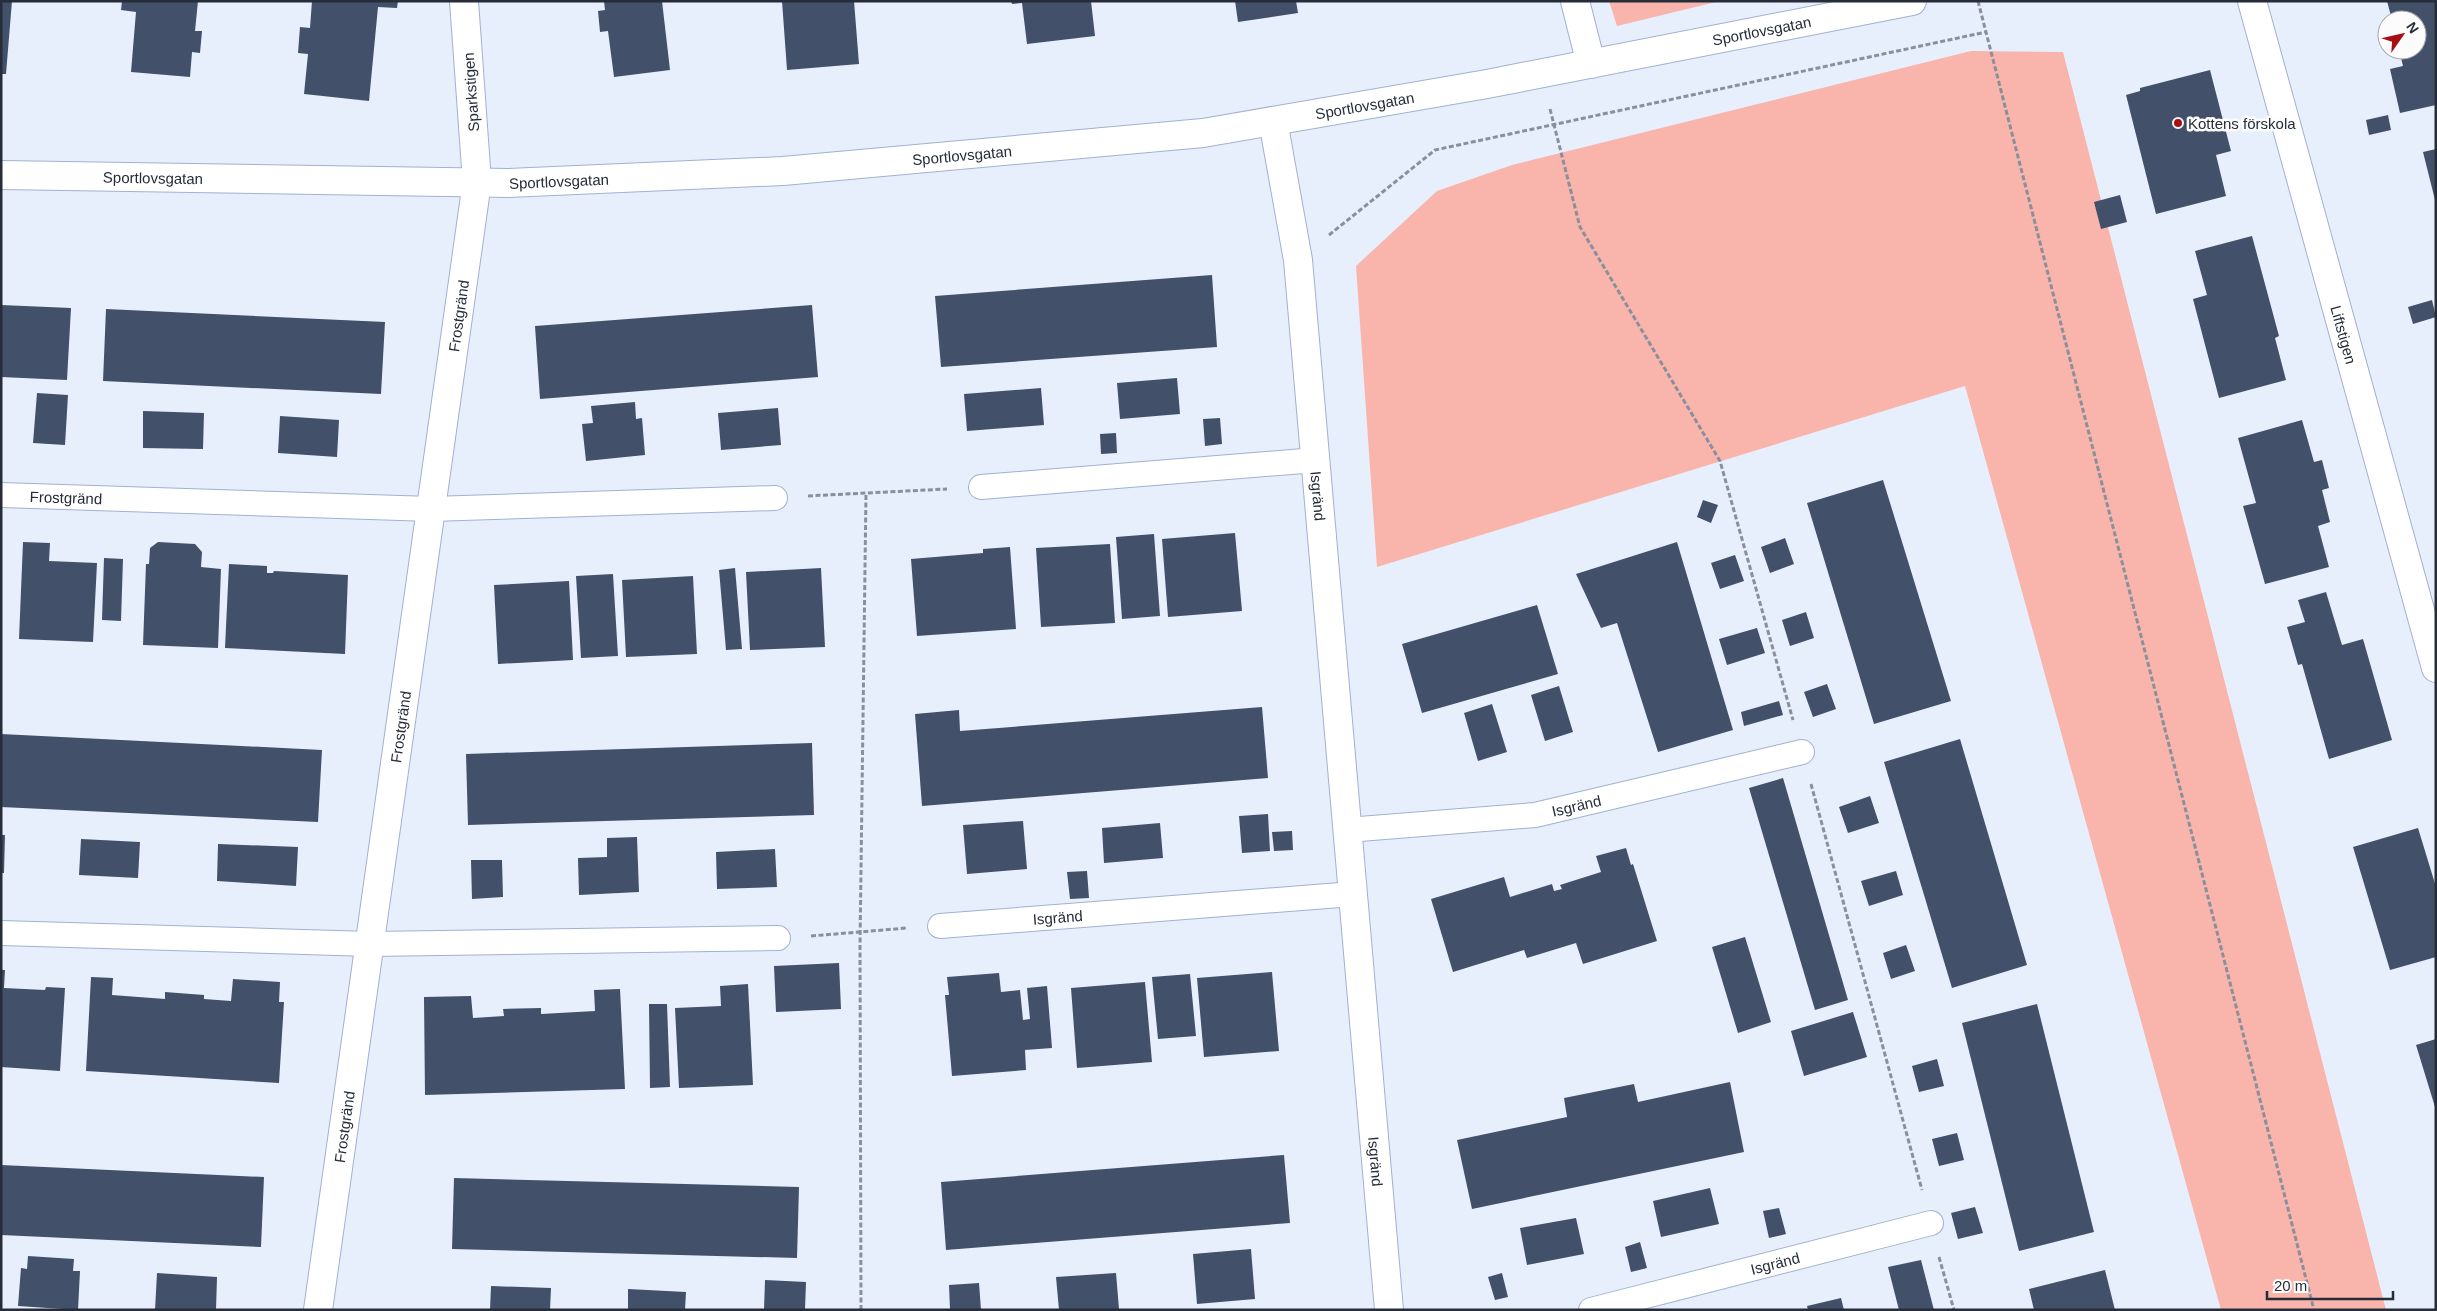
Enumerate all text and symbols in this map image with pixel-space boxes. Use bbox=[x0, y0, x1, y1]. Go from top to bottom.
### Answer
north arrow bbox=[2377, 10, 2427, 60]
street label: Sportlovsgatan bbox=[1711, 12, 1812, 48]
text: N bbox=[2403, 19, 2422, 36]
street label: Sparkstigen bbox=[460, 52, 482, 132]
street label: Sportlovsgatan bbox=[1314, 88, 1415, 122]
place label: Kottens förskola bbox=[2188, 115, 2296, 132]
marker: Kottens förskola bbox=[2172, 117, 2184, 129]
street label: Sportlovsgatan bbox=[911, 142, 1013, 168]
street label: Sportlovsgatan bbox=[103, 168, 203, 187]
street label: Sportlovsgatan bbox=[509, 170, 609, 191]
street label: Frostgränd bbox=[445, 279, 472, 353]
street label: Liftstigen bbox=[2328, 303, 2360, 366]
street label: Isgränd bbox=[1308, 470, 1329, 522]
street label: Frostgränd bbox=[29, 487, 103, 507]
street label: Frostgränd bbox=[387, 690, 414, 764]
street label: Isgränd bbox=[1550, 791, 1603, 819]
street label: Isgränd bbox=[1032, 906, 1083, 927]
street label: Frostgränd bbox=[330, 1090, 357, 1164]
street label: Isgränd bbox=[1365, 1136, 1387, 1187]
street label: Isgränd bbox=[1749, 1248, 1801, 1277]
scale bar bbox=[2267, 1268, 2393, 1300]
text: 20 m bbox=[2274, 1277, 2307, 1294]

